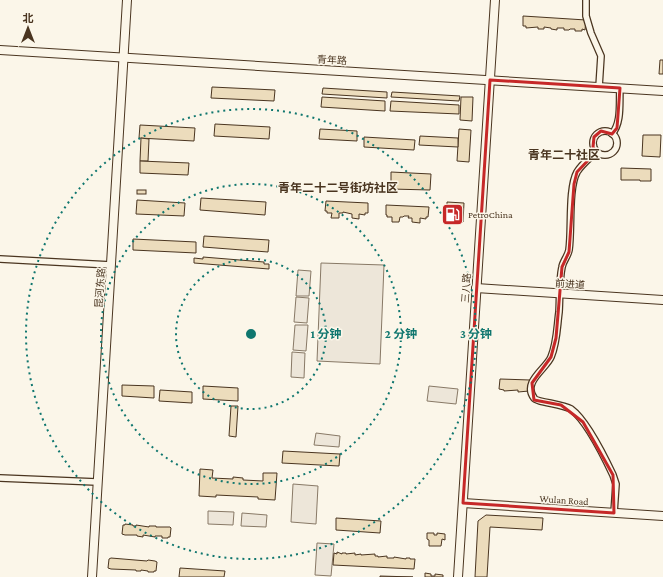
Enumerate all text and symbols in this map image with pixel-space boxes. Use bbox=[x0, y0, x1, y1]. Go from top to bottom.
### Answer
north arrow bbox=[8, 8, 48, 48]
text: 北 bbox=[23, 12, 34, 24]
street label: 青年路 bbox=[317, 54, 347, 66]
district label: 青年二十社区 bbox=[528, 148, 600, 162]
district label: 青年二十二号街坊社区 bbox=[278, 181, 398, 195]
fuel station icon: PetroChina bbox=[440, 201, 466, 227]
place label: PetroChina bbox=[468, 209, 513, 220]
street label: 昆河东路 bbox=[93, 268, 107, 308]
street label: 三八路 bbox=[459, 273, 473, 303]
street label: 前进道 bbox=[555, 277, 585, 291]
centre of rings bbox=[244, 327, 258, 341]
text: 1 分钟 bbox=[311, 327, 341, 341]
text: 2 分钟 bbox=[385, 327, 417, 341]
text: 3 分钟 bbox=[460, 327, 492, 341]
street label: Wulan Road bbox=[539, 493, 590, 507]

